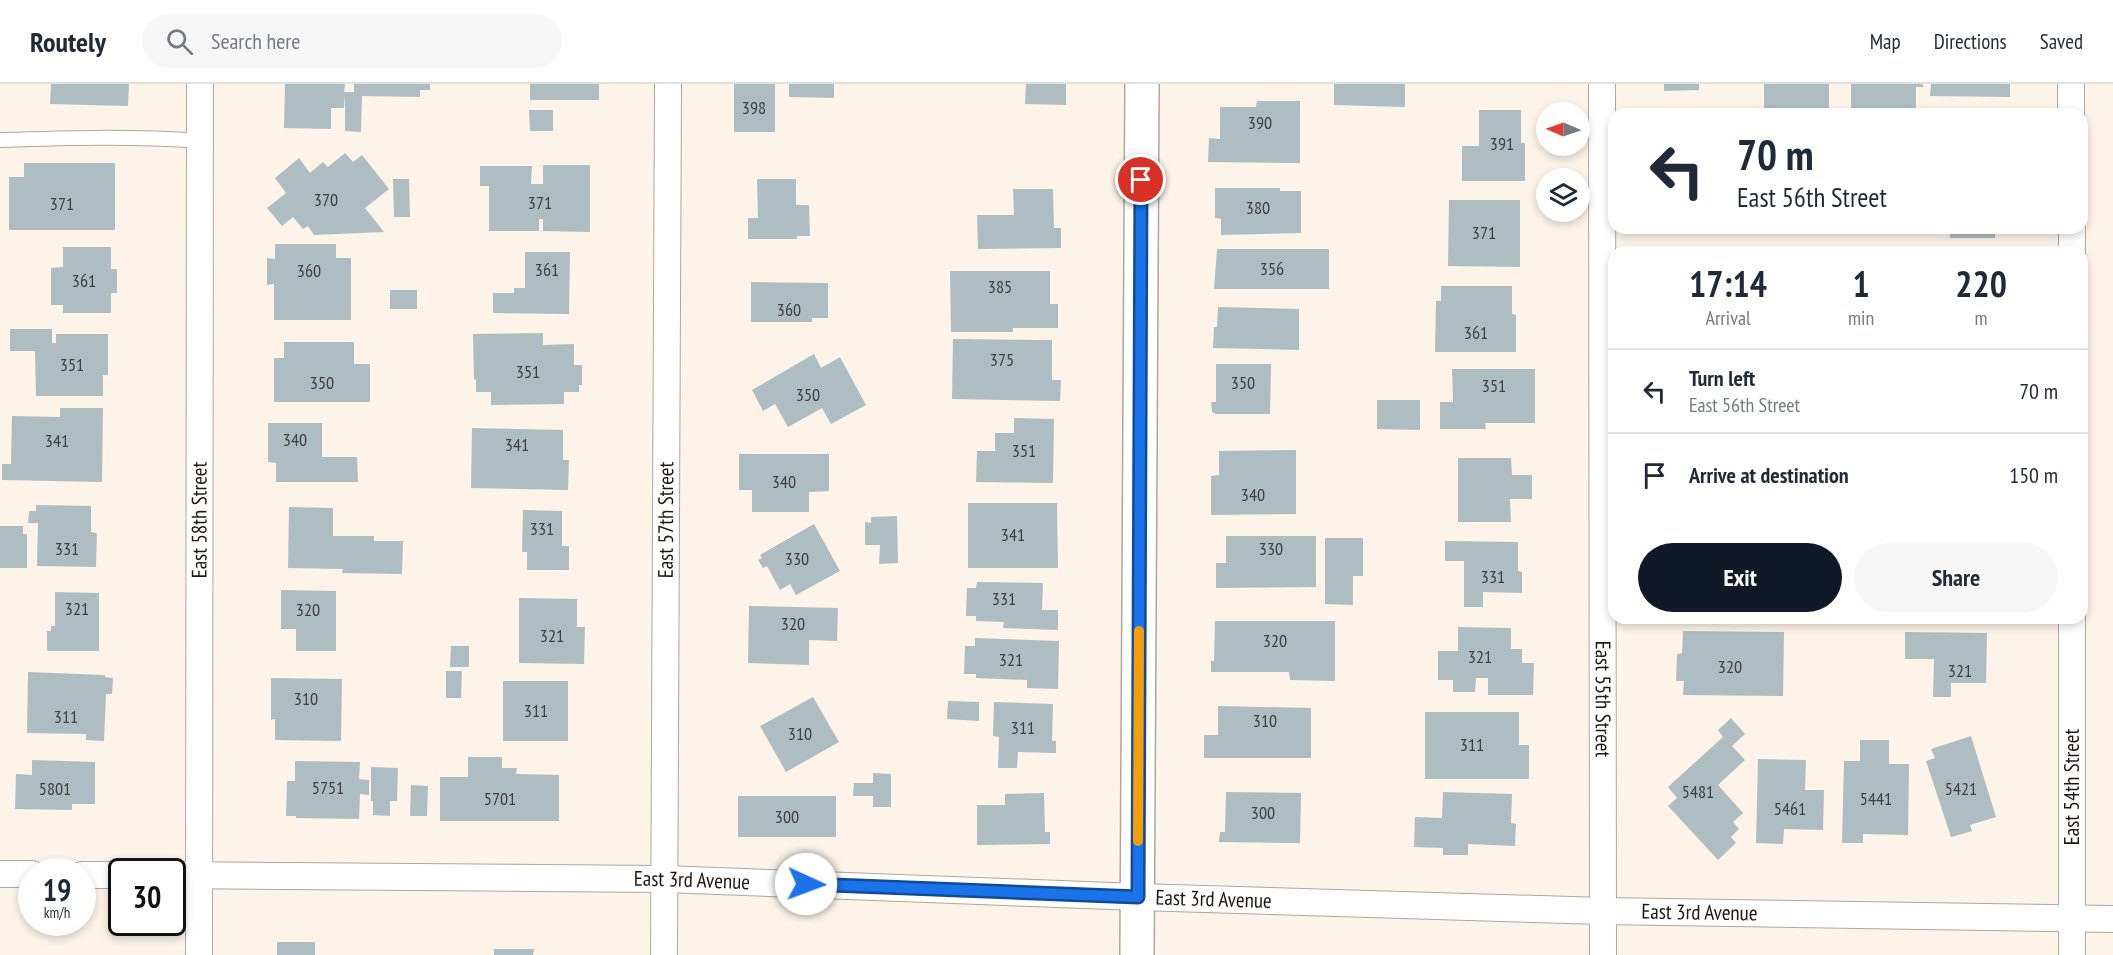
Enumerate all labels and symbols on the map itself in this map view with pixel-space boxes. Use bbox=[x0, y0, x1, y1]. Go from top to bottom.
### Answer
house number: 398 bbox=[742, 96, 766, 119]
north arrow bbox=[1536, 102, 1590, 156]
house number: 390 bbox=[1248, 111, 1272, 134]
house number: 391 bbox=[1490, 132, 1514, 155]
pin bbox=[1115, 154, 1166, 205]
house number: 370 bbox=[314, 188, 338, 211]
house number: 371 bbox=[528, 191, 552, 214]
house number: 371 bbox=[50, 192, 74, 215]
house number: 380 bbox=[1246, 196, 1270, 219]
house number: 371 bbox=[1472, 221, 1496, 244]
house number: 356 bbox=[1260, 257, 1284, 280]
house number: 361 bbox=[535, 258, 559, 281]
house number: 360 bbox=[297, 259, 321, 282]
house number: 361 bbox=[72, 269, 96, 292]
house number: 385 bbox=[988, 275, 1012, 298]
house number: 360 bbox=[777, 298, 801, 321]
house number: 361 bbox=[1464, 321, 1488, 344]
house number: 375 bbox=[990, 348, 1014, 371]
house number: 351 bbox=[60, 353, 84, 376]
house number: 351 bbox=[516, 360, 540, 383]
house number: 350 bbox=[310, 371, 334, 394]
house number: 350 bbox=[1231, 371, 1255, 394]
house number: 351 bbox=[1482, 374, 1506, 397]
house number: 350 bbox=[796, 383, 820, 406]
house number: 340 bbox=[283, 428, 307, 451]
house number: 341 bbox=[45, 429, 69, 452]
house number: 341 bbox=[505, 433, 529, 456]
house number: 351 bbox=[1012, 439, 1036, 462]
street label: East 58th Street bbox=[185, 461, 213, 578]
street label: East 57th Street bbox=[652, 461, 679, 578]
house number: 340 bbox=[772, 470, 796, 493]
house number: 340 bbox=[1241, 483, 1265, 506]
house number: 331 bbox=[530, 517, 554, 540]
house number: 341 bbox=[1001, 523, 1025, 546]
house number: 331 bbox=[55, 537, 79, 560]
house number: 330 bbox=[1259, 537, 1283, 560]
house number: 330 bbox=[785, 547, 809, 570]
house number: 331 bbox=[1481, 565, 1505, 588]
house number: 331 bbox=[992, 587, 1016, 610]
house number: 321 bbox=[65, 597, 89, 620]
house number: 320 bbox=[296, 598, 320, 621]
house number: 320 bbox=[781, 612, 805, 635]
house number: 321 bbox=[540, 624, 564, 647]
house number: 320 bbox=[1263, 629, 1287, 652]
street label: East 55th Street bbox=[1590, 641, 1617, 758]
house number: 321 bbox=[1468, 645, 1492, 668]
house number: 321 bbox=[999, 648, 1023, 671]
house number: 320 bbox=[1718, 655, 1742, 678]
house number: 321 bbox=[1948, 659, 1972, 682]
house number: 310 bbox=[294, 687, 318, 710]
house number: 311 bbox=[524, 699, 548, 722]
house number: 311 bbox=[54, 705, 78, 728]
house number: 310 bbox=[1253, 709, 1277, 732]
house number: 311 bbox=[1011, 716, 1035, 739]
house number: 310 bbox=[788, 722, 812, 745]
street label: East 54th Street bbox=[2058, 728, 2085, 845]
house number: 311 bbox=[1460, 733, 1484, 756]
house number: 5751 bbox=[312, 776, 344, 799]
house number: 5801 bbox=[39, 777, 71, 800]
house number: 5421 bbox=[1945, 777, 1977, 800]
house number: 5481 bbox=[1682, 780, 1714, 803]
house number: 5701 bbox=[484, 787, 516, 810]
house number: 5441 bbox=[1860, 787, 1892, 810]
house number: 5461 bbox=[1774, 797, 1806, 820]
house number: 300 bbox=[1251, 801, 1275, 824]
house number: 300 bbox=[775, 805, 799, 828]
position arrow bbox=[774, 852, 838, 916]
speed limit sign: 30 bbox=[108, 858, 186, 936]
street label: East 3rd Avenue bbox=[634, 865, 751, 895]
street label: East 3rd Avenue bbox=[1155, 884, 1272, 914]
street label: East 3rd Avenue bbox=[1641, 898, 1758, 926]

